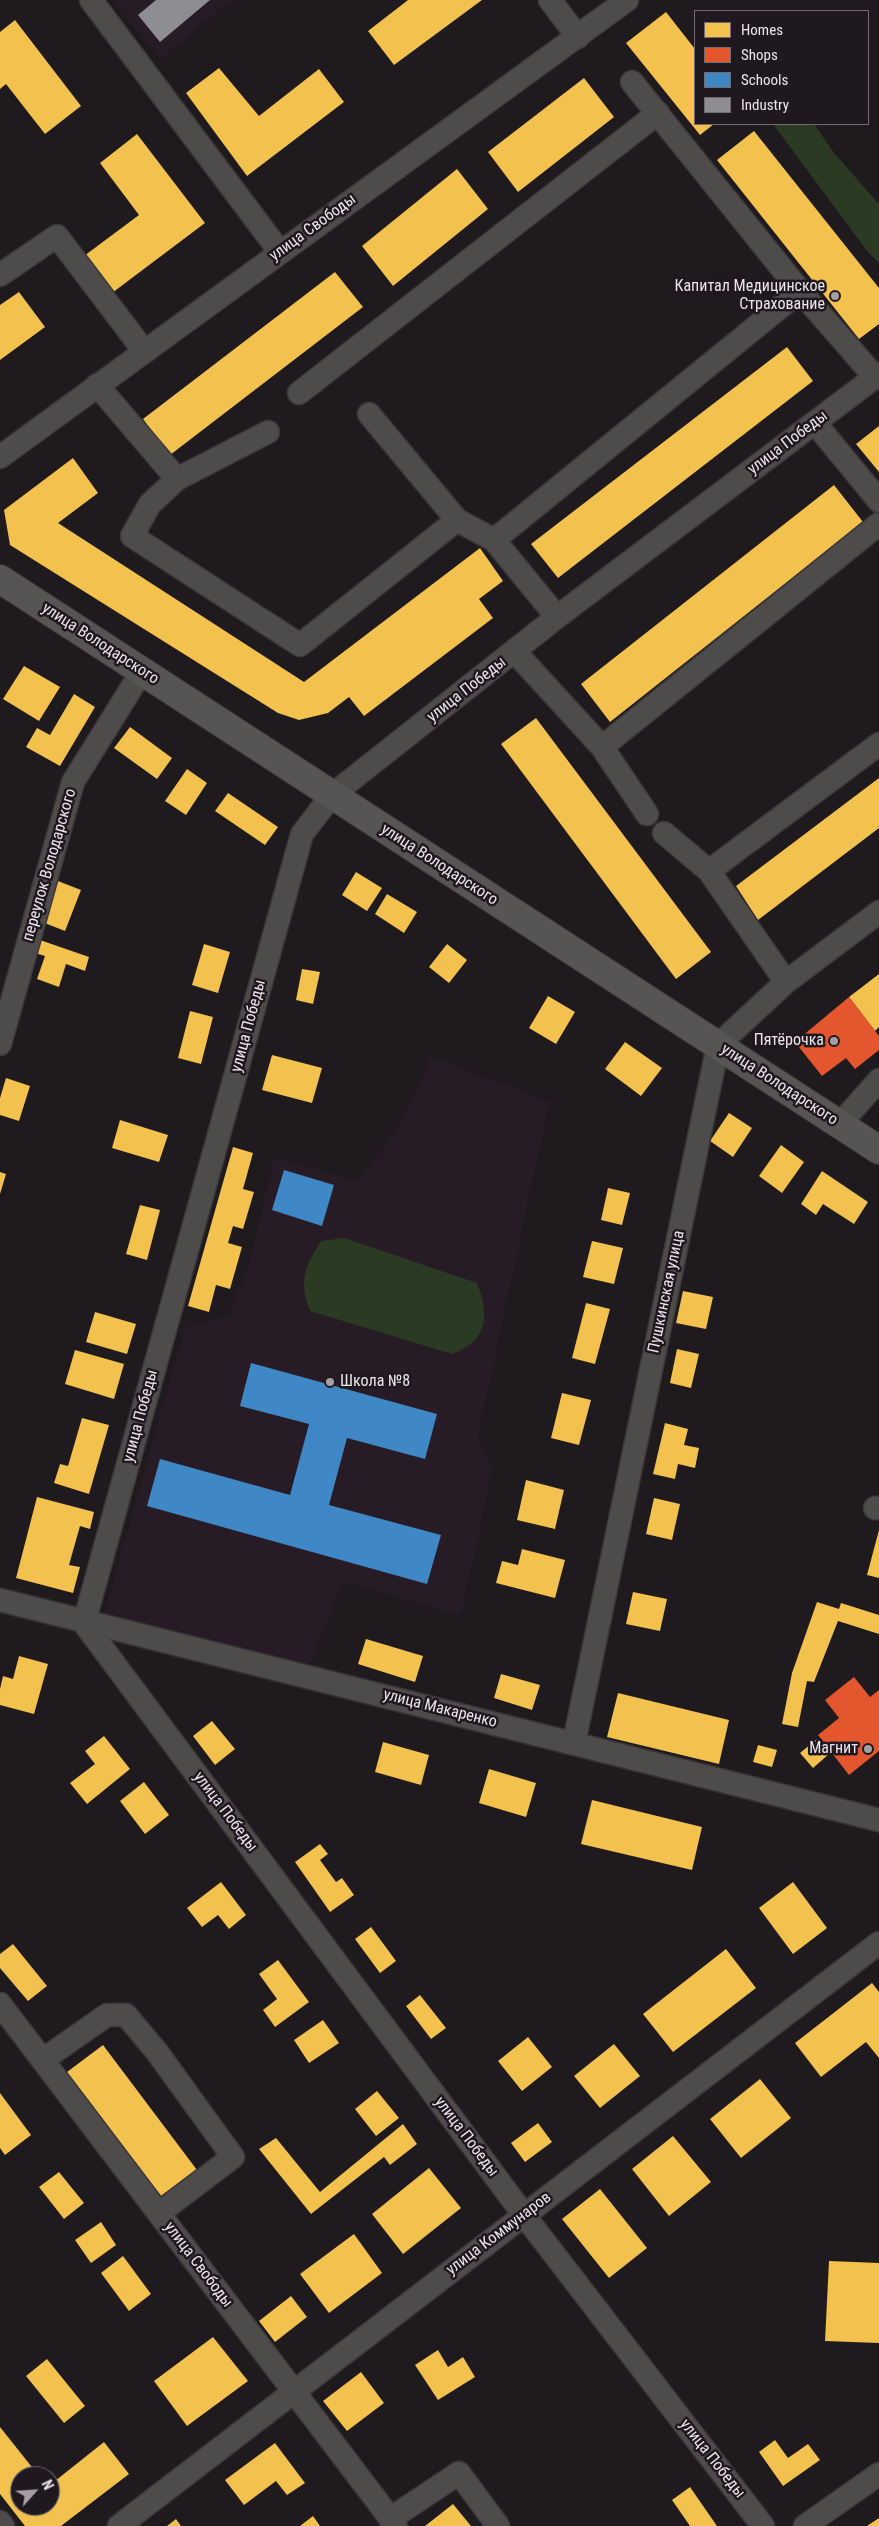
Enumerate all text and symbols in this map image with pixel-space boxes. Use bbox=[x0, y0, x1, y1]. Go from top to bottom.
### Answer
legend bbox=[694, 10, 869, 125]
text: Homes bbox=[741, 21, 783, 39]
text: Shops bbox=[741, 46, 778, 64]
text: Schools bbox=[741, 71, 788, 89]
text: Industry bbox=[741, 96, 789, 114]
street label: улица Свободы bbox=[266, 190, 360, 266]
place label: Капитал Медицинское Страхование bbox=[674, 277, 825, 315]
marker: Капитал Медицинское Страхование bbox=[829, 290, 841, 302]
street label: улица Победы bbox=[744, 407, 832, 479]
street label: улица Володарского bbox=[38, 599, 162, 689]
street label: улица Победы bbox=[424, 653, 510, 727]
street label: переулок Володарского bbox=[19, 786, 81, 944]
street label: улица Володарского bbox=[377, 820, 501, 910]
street label: улица Победы bbox=[227, 978, 271, 1074]
place label: Пятёрочка bbox=[754, 1031, 824, 1051]
marker: Пятёрочка bbox=[828, 1035, 840, 1047]
street label: улица Володарского bbox=[717, 1040, 841, 1130]
street label: Пушкинская улица bbox=[645, 1229, 689, 1355]
street label: улица Победы bbox=[119, 1368, 163, 1464]
place label: Школа №8 bbox=[340, 1372, 410, 1392]
marker: Школа №8 bbox=[324, 1376, 336, 1388]
street label: улица Макаренко bbox=[381, 1686, 499, 1732]
place label: Магнит bbox=[809, 1739, 858, 1759]
marker: Магнит bbox=[862, 1743, 874, 1755]
street label: улица Победы bbox=[189, 1768, 261, 1856]
street label: улица Победы bbox=[430, 2093, 502, 2181]
street label: улица Коммунаров bbox=[443, 2188, 555, 2280]
street label: улица Свободы bbox=[160, 2218, 236, 2312]
street label: улица Победы bbox=[675, 2416, 749, 2502]
north arrow bbox=[10, 2466, 60, 2516]
text: N bbox=[39, 2477, 57, 2492]

